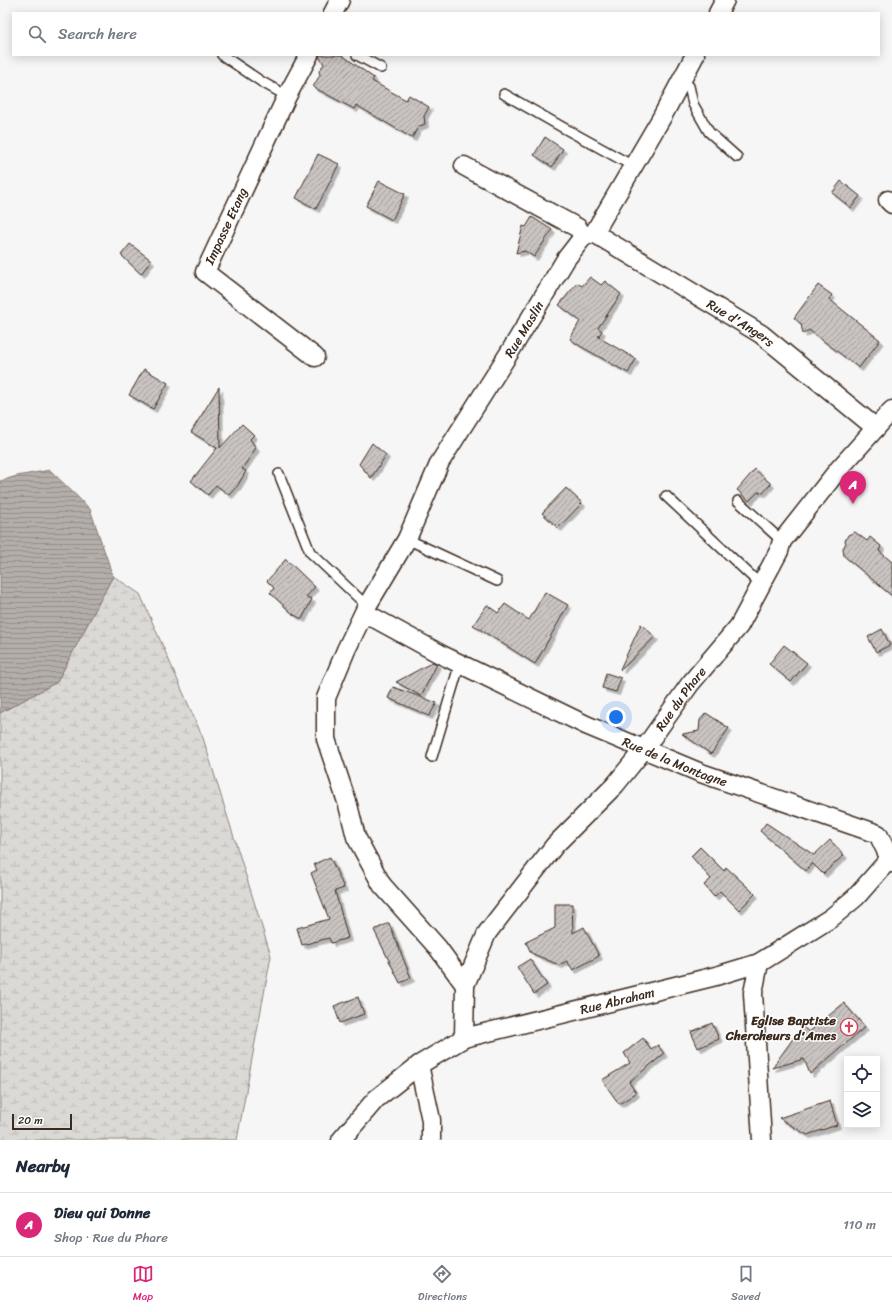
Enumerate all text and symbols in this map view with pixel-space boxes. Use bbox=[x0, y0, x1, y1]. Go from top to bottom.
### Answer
search box bbox=[12, 12, 880, 56]
text: Search here bbox=[58, 21, 137, 47]
icon: search bbox=[26, 23, 48, 45]
street label: Impasse Etang bbox=[198, 183, 254, 269]
street label: Rue d'Angers bbox=[702, 292, 780, 353]
street label: Rue Maslin bbox=[498, 296, 550, 362]
pin: A bbox=[840, 471, 866, 504]
street label: Rue du Phare bbox=[649, 661, 712, 736]
your location bbox=[606, 707, 626, 727]
street label: Rue de la Montagne bbox=[619, 730, 731, 793]
street label: Rue Abraham bbox=[578, 980, 657, 1021]
place label: Eglise Baptiste Chercheurs d'Ames bbox=[725, 1009, 837, 1047]
church icon: Eglise Baptiste Chercheurs d'Ames bbox=[839, 1017, 859, 1037]
map controls bbox=[844, 1056, 880, 1128]
button: locate bbox=[844, 1056, 880, 1092]
button: layers bbox=[844, 1092, 880, 1128]
text: 20 m bbox=[18, 1111, 43, 1130]
scale bar bbox=[12, 1112, 72, 1131]
text: Nearby bbox=[16, 1151, 70, 1181]
text: Dieu qui Donne bbox=[54, 1200, 150, 1226]
text: A bbox=[25, 1213, 33, 1236]
text: 110 m bbox=[843, 1213, 876, 1236]
text: Shop · Rue du Phare bbox=[54, 1226, 168, 1249]
tab: Map bbox=[132, 1263, 154, 1306]
tab: Directions bbox=[418, 1263, 467, 1306]
tab: Saved bbox=[731, 1263, 760, 1306]

